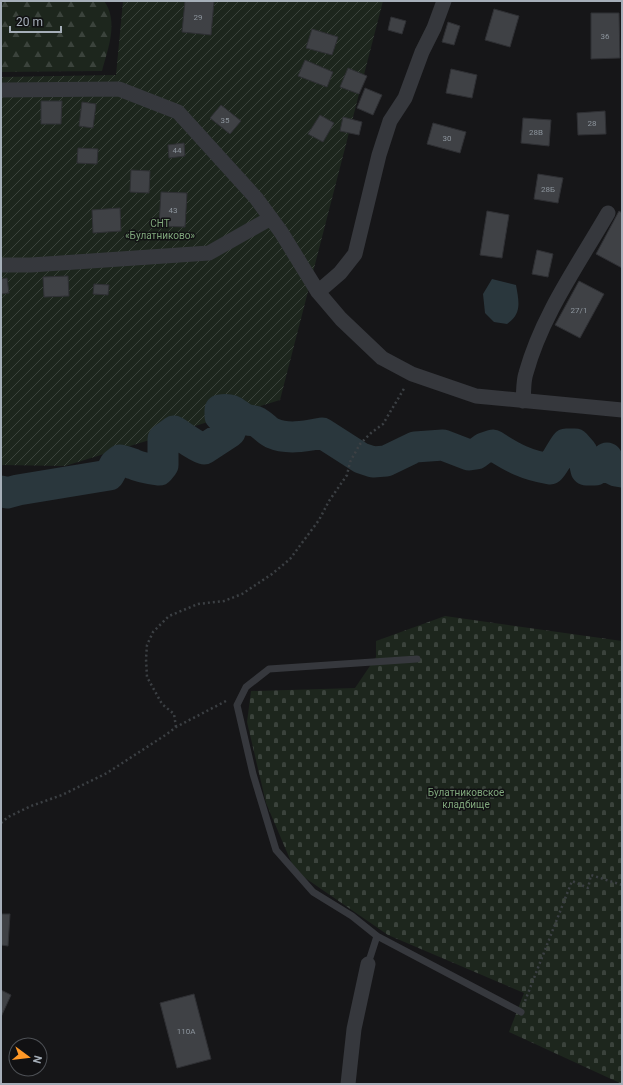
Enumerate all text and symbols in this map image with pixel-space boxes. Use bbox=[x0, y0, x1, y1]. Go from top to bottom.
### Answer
scale bar bbox=[10, 8, 61, 34]
house number: 29 bbox=[194, 13, 203, 22]
text: 20 m bbox=[16, 15, 43, 29]
house number: 36 bbox=[601, 32, 610, 41]
house number: 35 bbox=[221, 116, 230, 125]
house number: 28 bbox=[588, 119, 597, 128]
house number: 28В bbox=[529, 128, 543, 137]
house number: 30 bbox=[443, 134, 452, 143]
house number: 44 bbox=[173, 146, 182, 155]
house number: 28Б bbox=[541, 185, 555, 194]
house number: 43 bbox=[169, 206, 178, 215]
park label: СНТ «Булатниково» bbox=[125, 218, 195, 241]
house number: 27/1 bbox=[571, 306, 587, 315]
park label: Булатниковское кладбище bbox=[428, 787, 504, 810]
house number: 110А bbox=[177, 1027, 196, 1036]
north arrow bbox=[8, 1037, 48, 1077]
text: N bbox=[30, 1054, 44, 1065]

